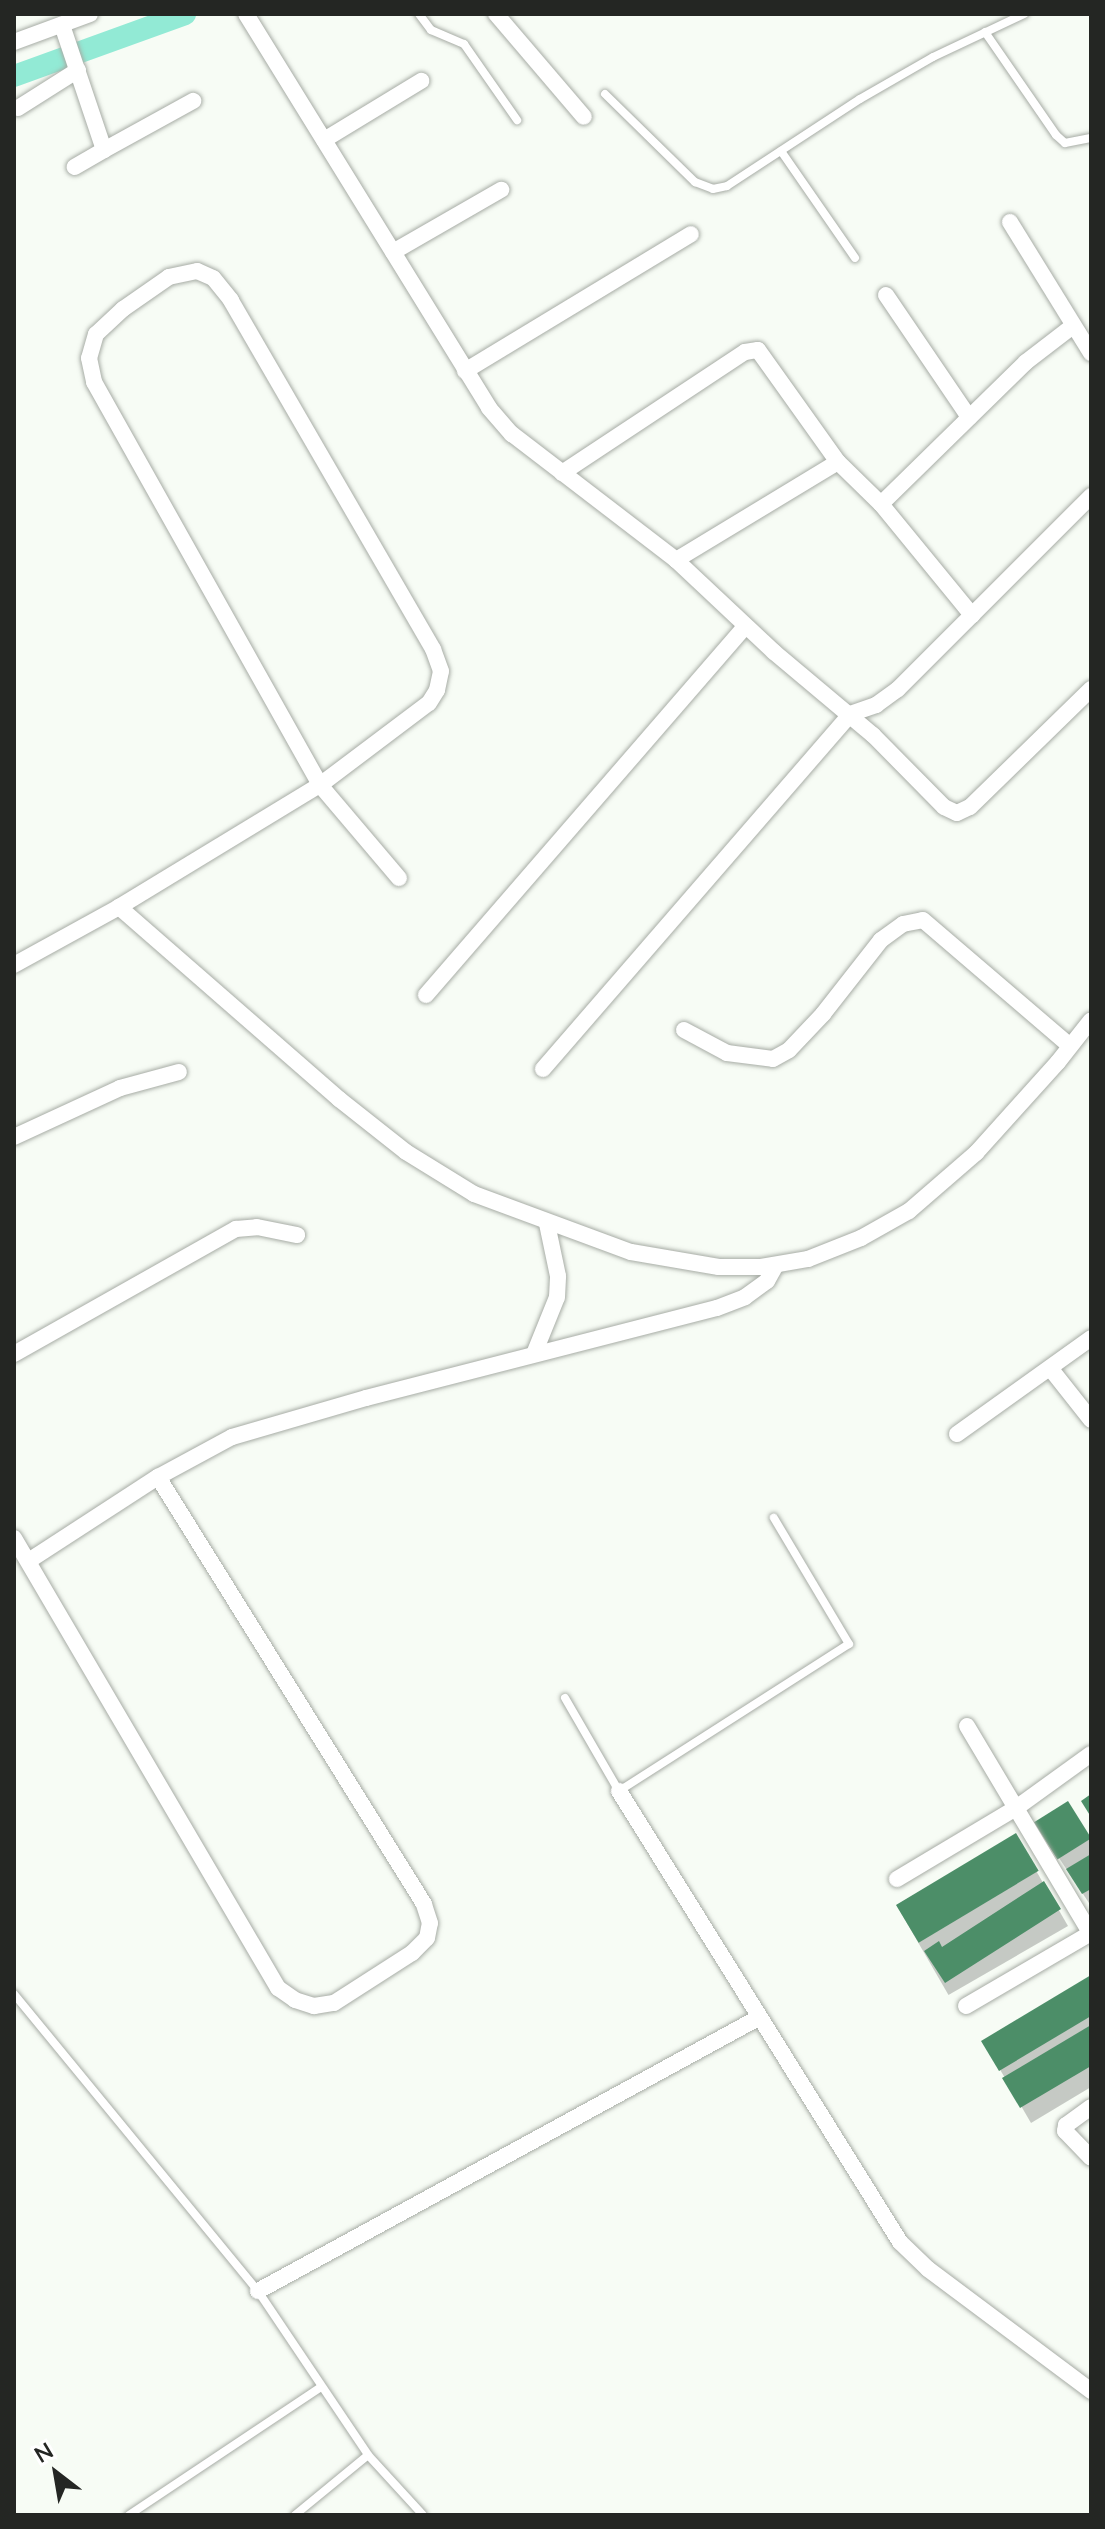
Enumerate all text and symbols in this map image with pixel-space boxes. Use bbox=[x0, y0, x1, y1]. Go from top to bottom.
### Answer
north arrow bbox=[16, 2433, 96, 2513]
text: N bbox=[29, 2436, 58, 2468]

